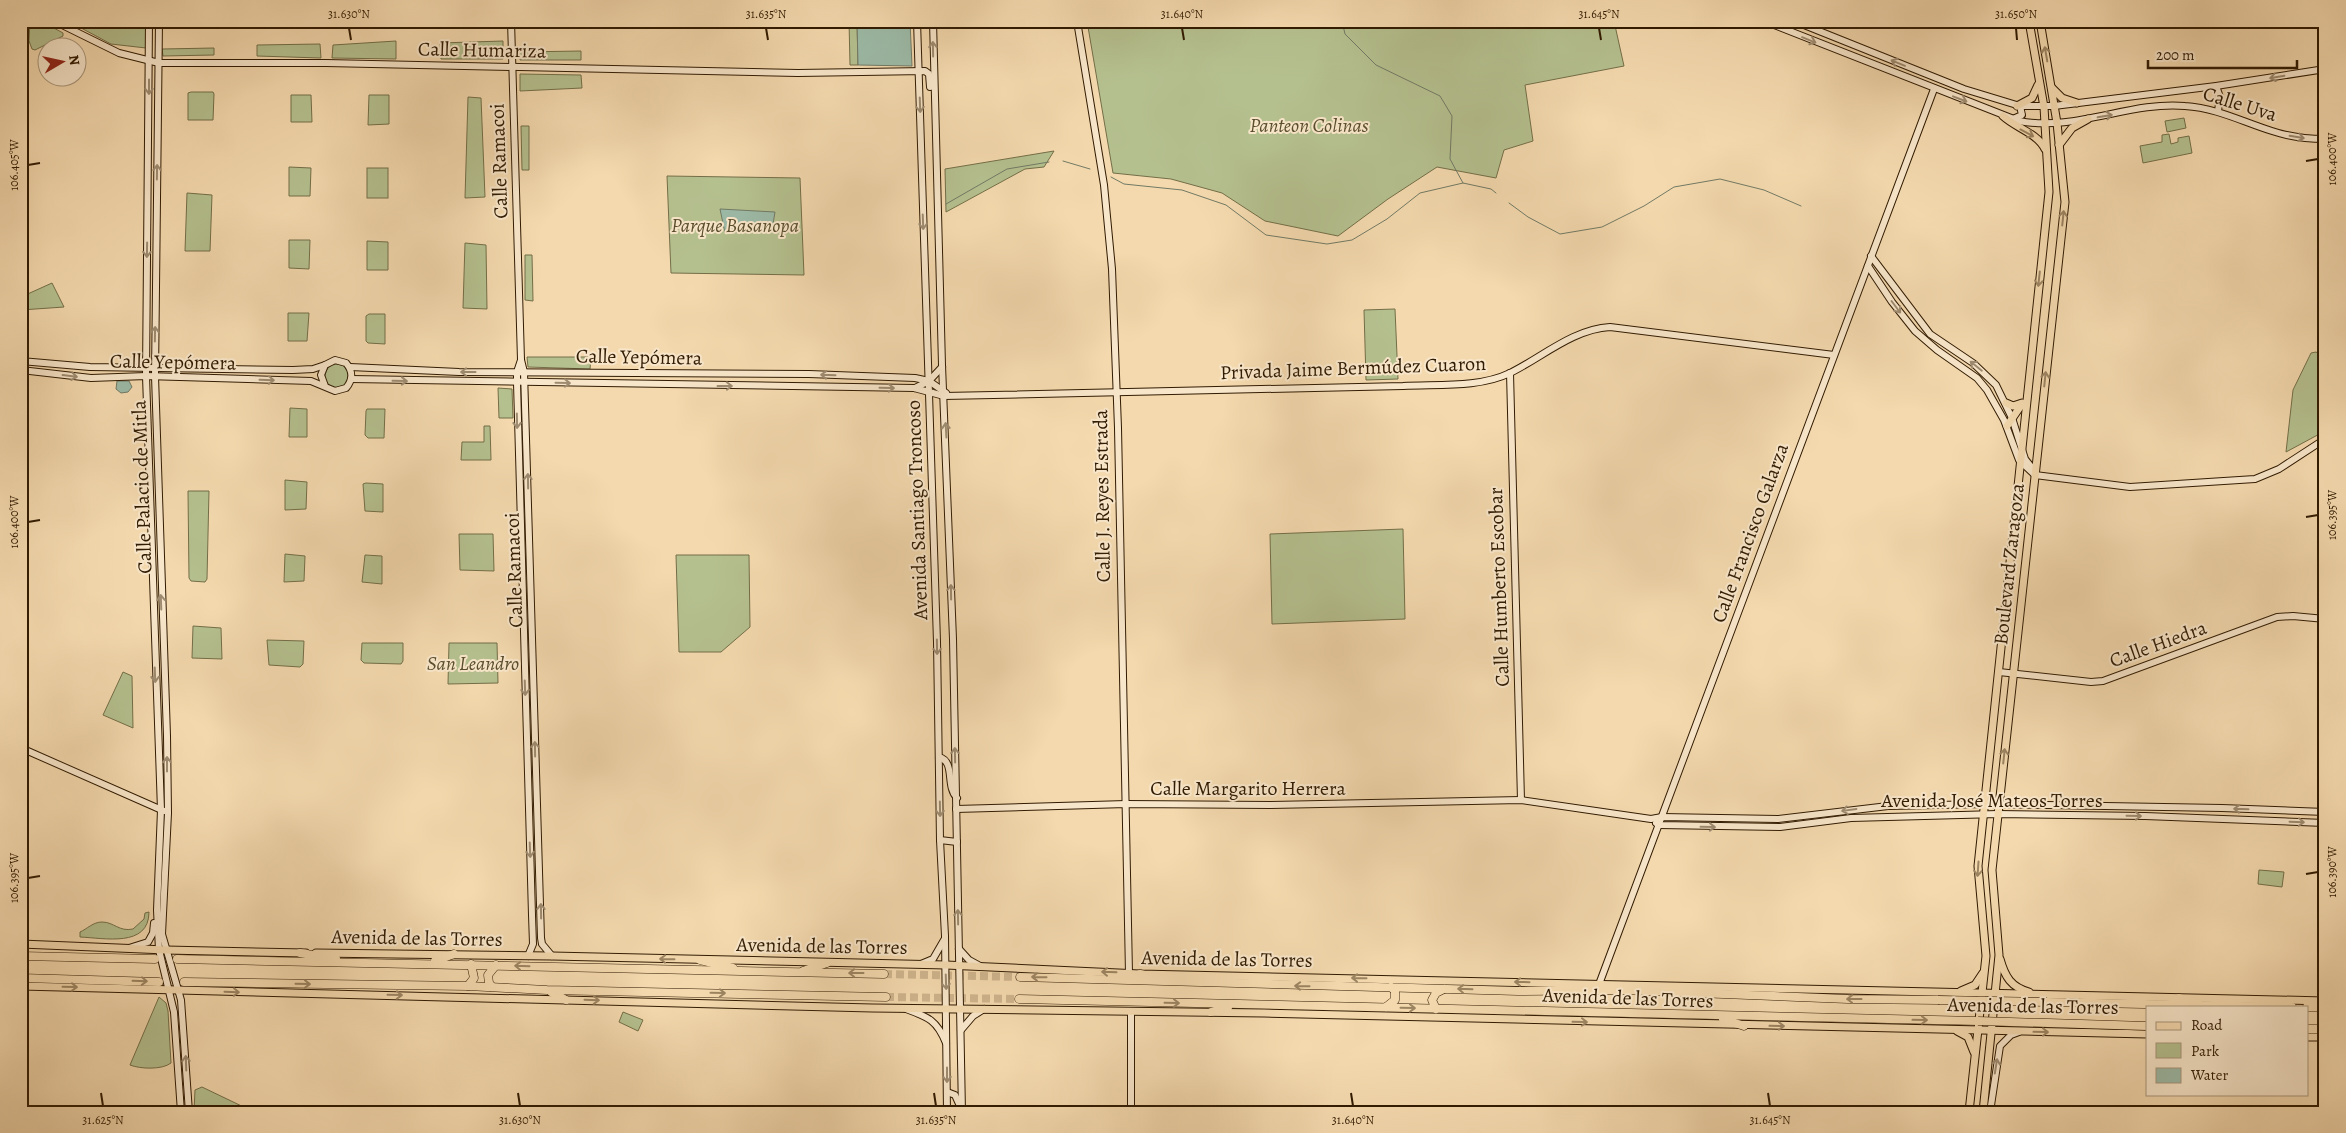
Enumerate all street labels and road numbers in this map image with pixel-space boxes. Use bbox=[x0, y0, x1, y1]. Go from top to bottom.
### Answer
street label: Calle Humariza bbox=[418, 35, 547, 65]
street label: Calle Uva bbox=[2200, 80, 2281, 128]
street label: Calle Ramacoi bbox=[483, 103, 515, 219]
street label: Calle Yepómera bbox=[576, 342, 703, 372]
street label: Calle Yepómera bbox=[110, 347, 237, 377]
street label: Privada Jaime Bermúdez Cuaron bbox=[1219, 350, 1487, 386]
street label: Calle Palacio de Mitla bbox=[125, 399, 159, 574]
street label: Avenida Santiago Troncoso bbox=[900, 399, 934, 622]
street label: Calle J. Reyes Estrada bbox=[1087, 409, 1117, 583]
street label: Calle Francisco Galarza bbox=[1705, 439, 1795, 627]
street label: Boulevard Zaragoza bbox=[1987, 481, 2031, 646]
street label: Calle Humberto Escobar bbox=[1482, 487, 1516, 687]
street label: Calle Ramacoi bbox=[498, 512, 530, 628]
street label: Calle Hiedra bbox=[2106, 614, 2211, 674]
street label: Calle Margarito Herrera bbox=[1150, 775, 1346, 802]
street label: Avenida José Mateos Torres bbox=[1880, 787, 2103, 814]
street label: Avenida de las Torres bbox=[330, 923, 503, 953]
street label: Avenida de las Torres bbox=[735, 931, 908, 961]
street label: Avenida de las Torres bbox=[1140, 944, 1313, 974]
street label: Avenida de las Torres bbox=[1541, 981, 1714, 1014]
street label: Avenida de las Torres bbox=[1946, 991, 2119, 1021]

